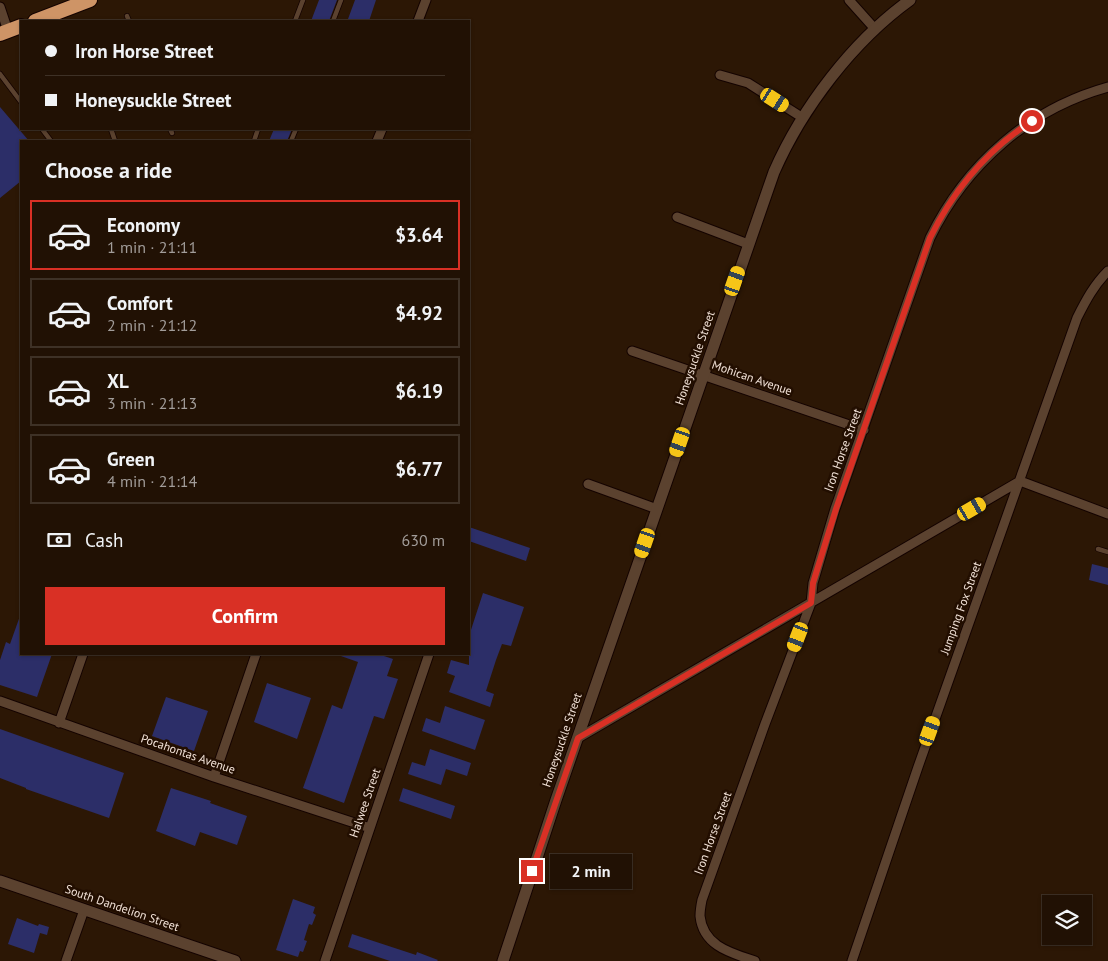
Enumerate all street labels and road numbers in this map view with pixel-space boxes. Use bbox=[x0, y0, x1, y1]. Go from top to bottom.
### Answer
street label: Honeysuckle Street bbox=[671, 309, 718, 407]
street label: Mohican Avenue bbox=[710, 357, 794, 398]
street label: Iron Horse Street bbox=[821, 406, 865, 493]
street label: Jumping Fox Street bbox=[936, 559, 984, 657]
street label: Honeysuckle Street bbox=[538, 691, 585, 789]
street label: Pocahontas Avenue bbox=[139, 730, 237, 777]
street label: Halwee Street bbox=[346, 766, 383, 839]
street label: Iron Horse Street bbox=[691, 789, 735, 876]
street label: South Dandelion Street bbox=[63, 881, 181, 934]

